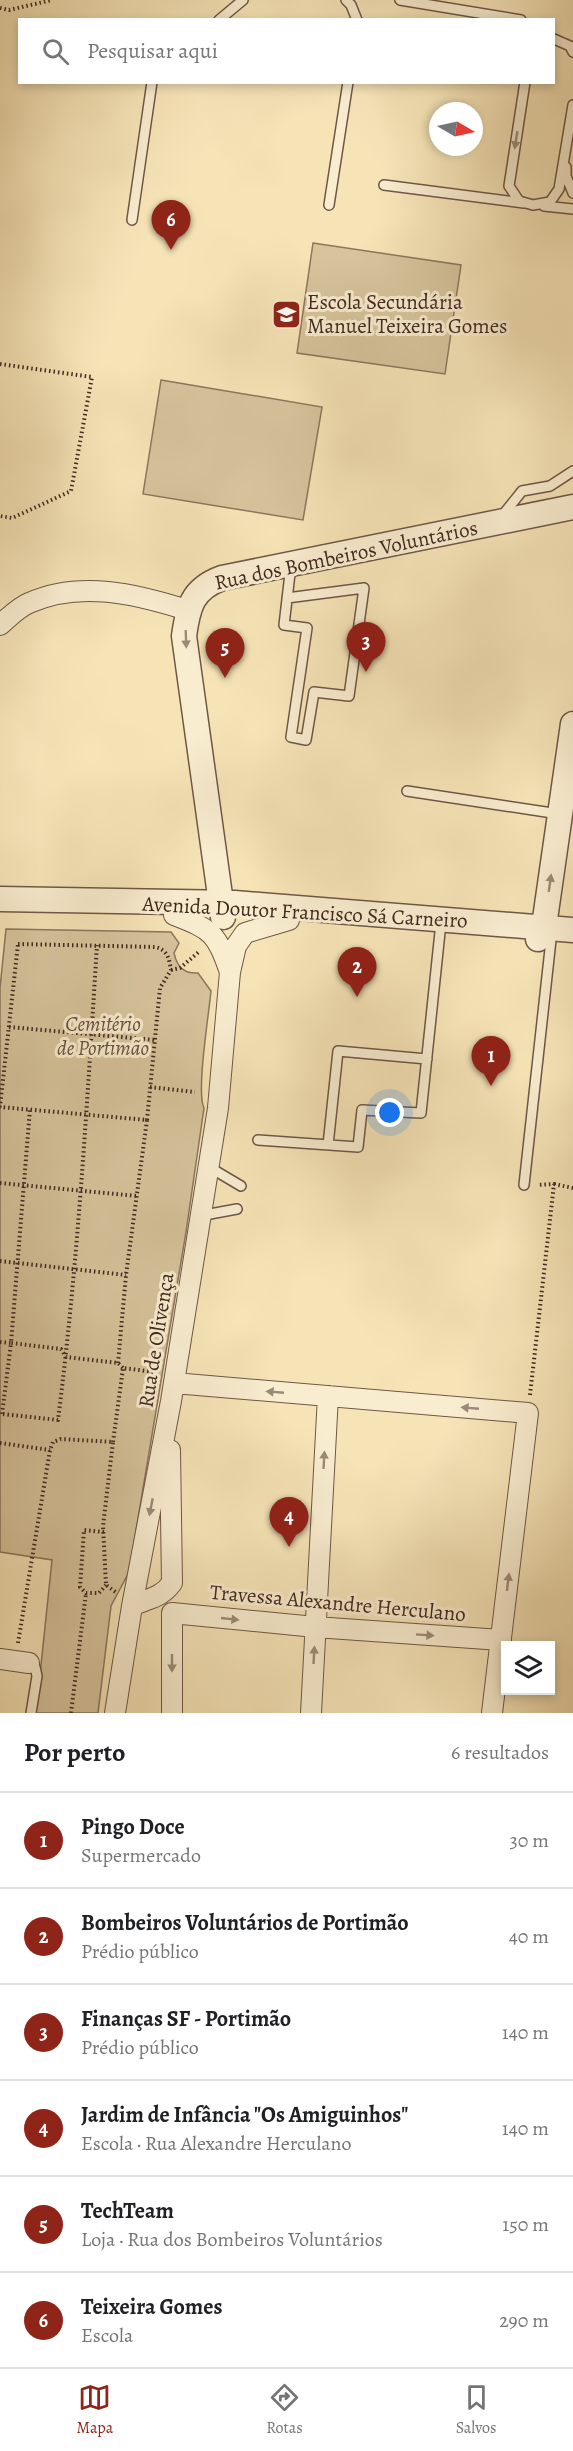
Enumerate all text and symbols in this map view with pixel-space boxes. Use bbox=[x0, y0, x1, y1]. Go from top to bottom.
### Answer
search box bbox=[18, 18, 555, 84]
icon: search bbox=[39, 35, 72, 68]
text: Pesquisar aqui bbox=[87, 36, 218, 66]
north arrow bbox=[429, 102, 483, 156]
one-way arrow bbox=[512, 131, 521, 150]
pin: 6 bbox=[152, 200, 190, 250]
place label: Escola Secundária Manuel Teixeira Gomes bbox=[307, 288, 508, 340]
school or university icon: Escola Secundária Manuel Teixeira Gomes bbox=[270, 298, 302, 330]
street label: Rua dos Bombeiros Voluntários bbox=[212, 513, 480, 597]
pin: 3 bbox=[346, 622, 386, 672]
pin: 5 bbox=[206, 628, 244, 678]
one-way arrow bbox=[181, 630, 190, 649]
one-way arrow bbox=[545, 873, 554, 892]
street label: Avenida Doutor Francisco Sá Carneiro bbox=[141, 889, 468, 935]
pin: 2 bbox=[338, 948, 376, 997]
park label: Cemitério de Portimão bbox=[57, 1010, 149, 1062]
pin: 1 bbox=[472, 1036, 510, 1086]
your location bbox=[375, 1098, 404, 1127]
street label: Rua de Olivença bbox=[132, 1270, 181, 1410]
one-way arrow bbox=[266, 1387, 285, 1397]
one-way arrow bbox=[460, 1404, 479, 1413]
one-way arrow bbox=[320, 1450, 329, 1469]
one-way arrow bbox=[146, 1497, 155, 1516]
pin: 4 bbox=[270, 1498, 308, 1547]
one-way arrow bbox=[503, 1573, 512, 1592]
street label: Travessa Alexandre Herculano bbox=[209, 1578, 467, 1628]
one-way arrow bbox=[221, 1614, 240, 1624]
one-way arrow bbox=[415, 1630, 434, 1640]
map controls bbox=[501, 1641, 555, 1695]
button: layers bbox=[501, 1641, 555, 1695]
one-way arrow bbox=[309, 1645, 319, 1664]
one-way arrow bbox=[167, 1654, 177, 1673]
text: Por perto bbox=[24, 1735, 125, 1770]
text: 6 resultados bbox=[451, 1739, 549, 1766]
text: Pingo Doce bbox=[81, 1812, 185, 1842]
text: 1 bbox=[40, 1827, 47, 1854]
text: 30 m bbox=[509, 1827, 549, 1854]
text: Supermercado bbox=[81, 1842, 201, 1869]
text: Bombeiros Voluntários de Portimão bbox=[81, 1908, 409, 1938]
text: 2 bbox=[39, 1923, 48, 1950]
text: 40 m bbox=[509, 1923, 549, 1950]
text: Prédio público bbox=[81, 1938, 199, 1965]
text: Finanças SF - Portimão bbox=[81, 2004, 291, 2034]
text: 3 bbox=[39, 2019, 48, 2046]
text: 140 m bbox=[502, 2019, 549, 2046]
text: Prédio público bbox=[81, 2034, 199, 2061]
text: Jardim de Infância "Os Amiguinhos" bbox=[81, 2100, 408, 2130]
text: 4 bbox=[39, 2115, 48, 2142]
text: 140 m bbox=[502, 2115, 549, 2142]
text: Escola · Rua Alexandre Herculano bbox=[81, 2130, 352, 2157]
text: TechTeam bbox=[81, 2196, 174, 2226]
text: 5 bbox=[39, 2211, 48, 2238]
text: 150 m bbox=[502, 2211, 549, 2238]
text: Loja · Rua dos Bombeiros Voluntários bbox=[81, 2226, 383, 2253]
text: Teixeira Gomes bbox=[81, 2292, 222, 2322]
text: 6 bbox=[39, 2307, 48, 2334]
text: 290 m bbox=[499, 2307, 549, 2334]
text: Escola bbox=[81, 2322, 133, 2349]
tab: Mapa bbox=[77, 2381, 113, 2439]
tab: Rotas bbox=[266, 2381, 303, 2439]
tab: Salvos bbox=[456, 2381, 497, 2439]

